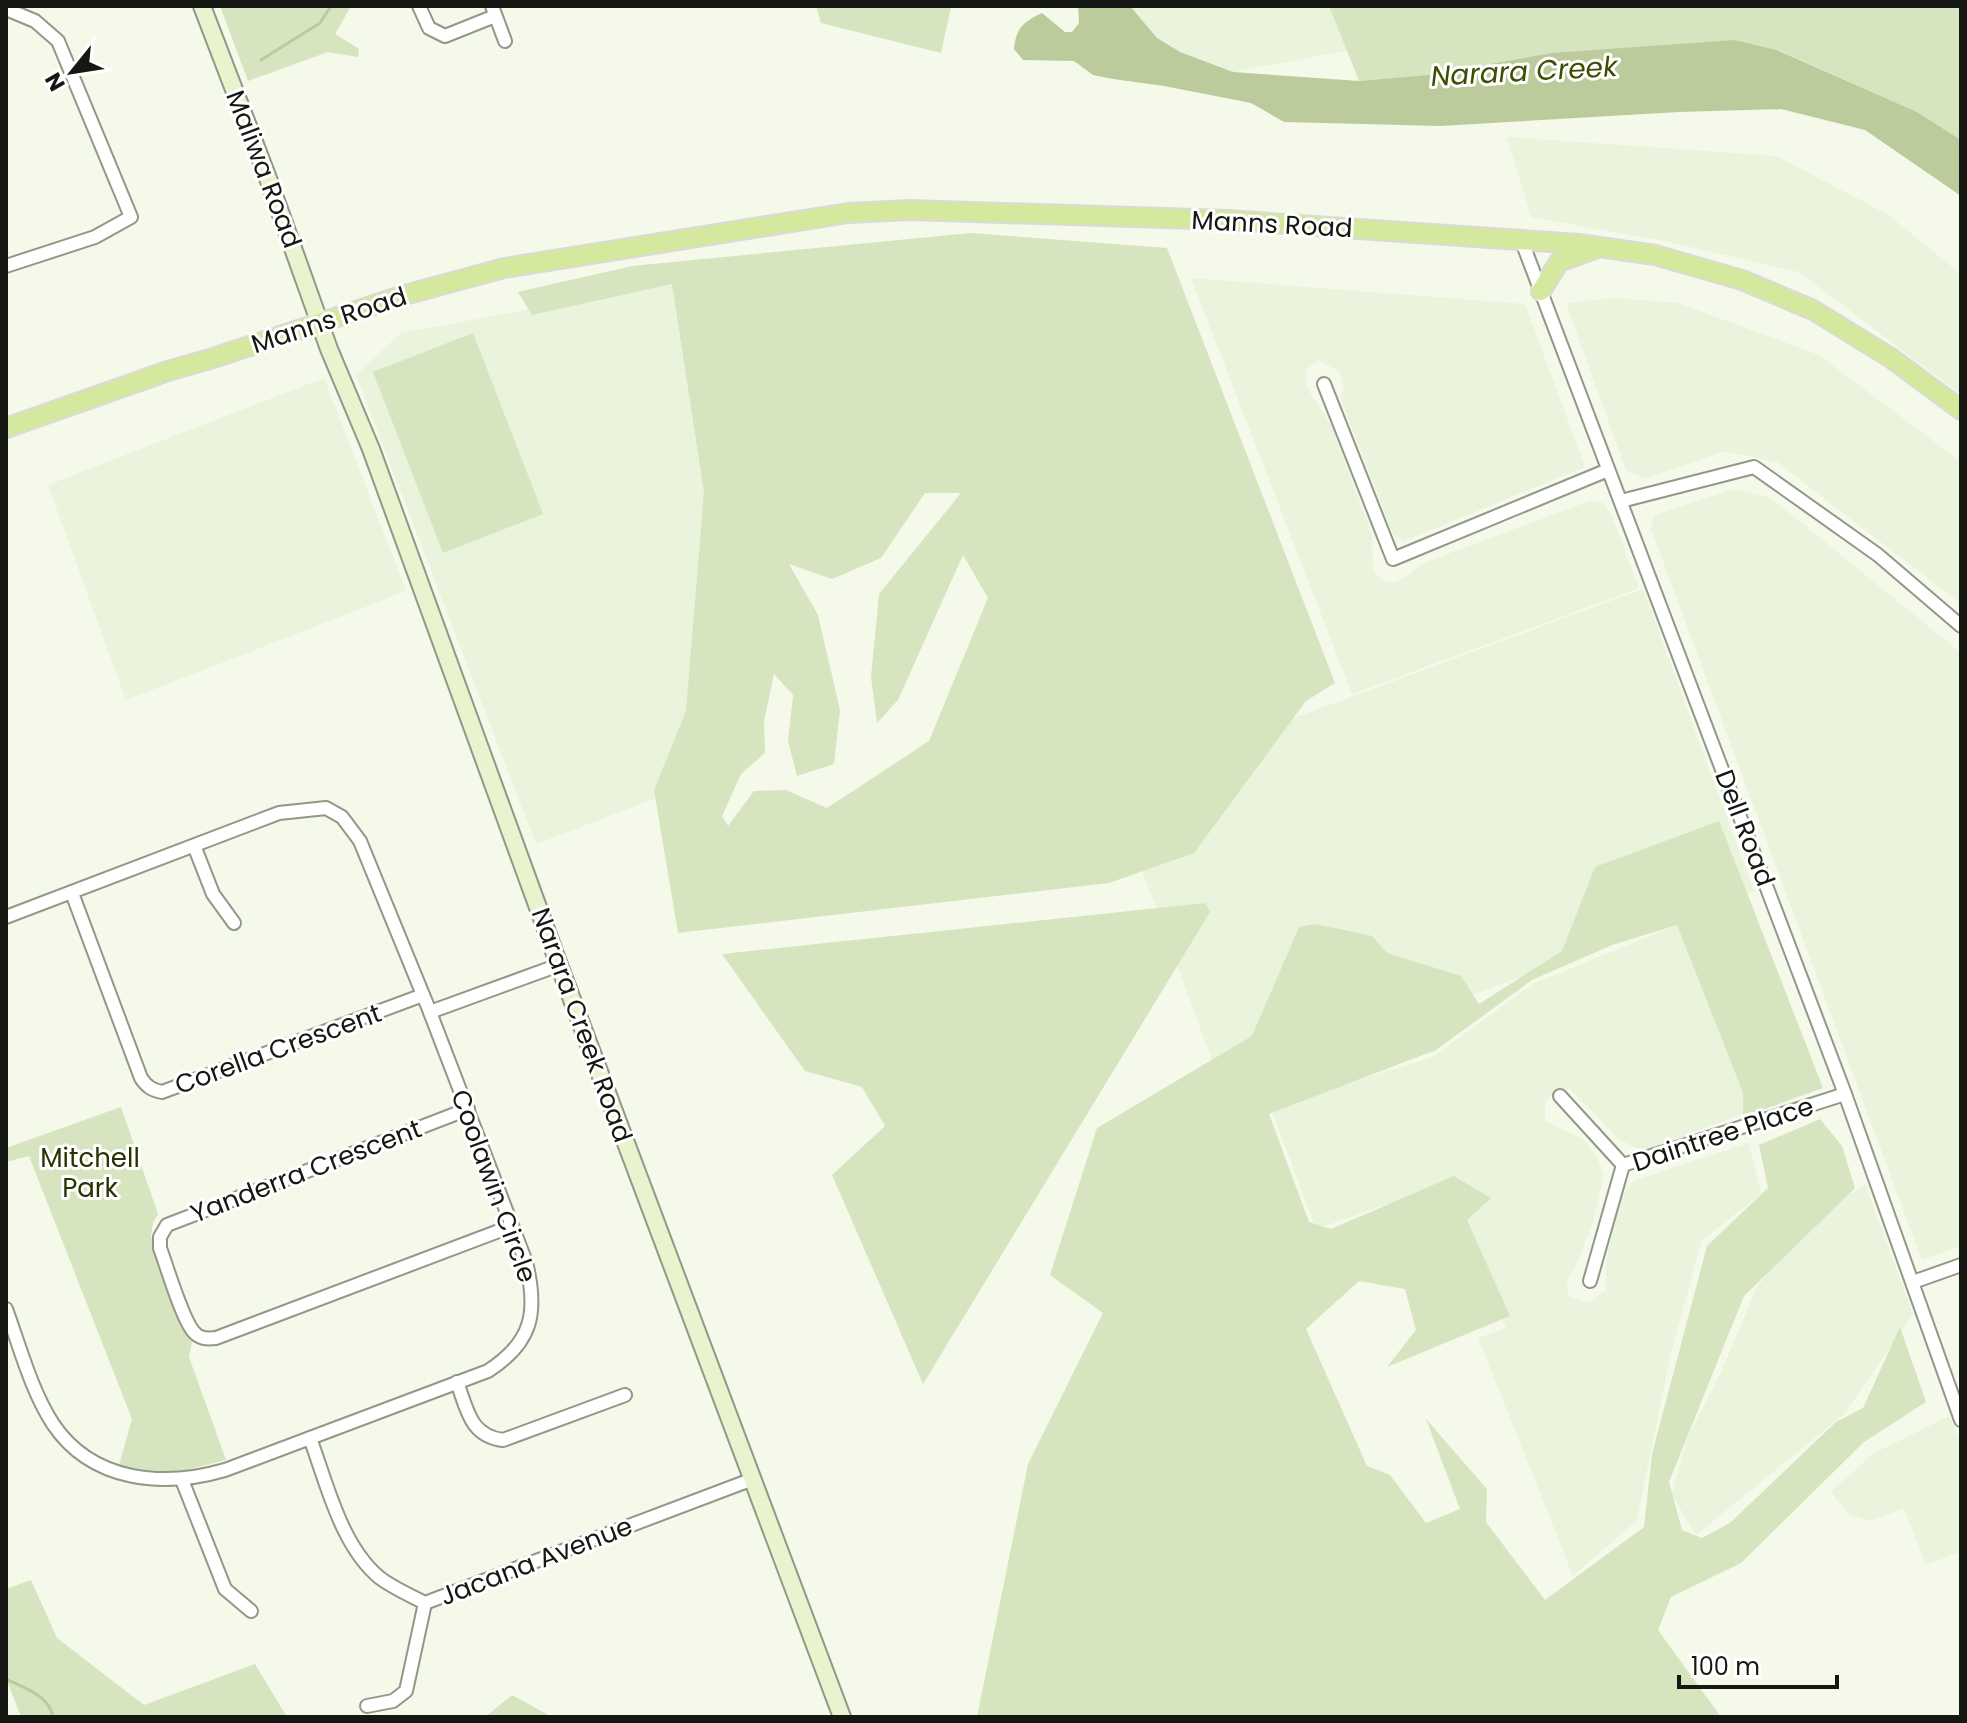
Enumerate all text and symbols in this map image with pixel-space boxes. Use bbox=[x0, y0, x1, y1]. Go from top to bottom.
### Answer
north arrow bbox=[32, 32, 112, 112]
water label: Narara Creek bbox=[1430, 47, 1620, 96]
text: N bbox=[38, 67, 73, 97]
street label: Maliwa Road bbox=[217, 85, 311, 253]
street label: Manns Road bbox=[1190, 202, 1354, 246]
street label: Manns Road bbox=[247, 278, 411, 362]
street label: Dell Road bbox=[1706, 765, 1784, 891]
street label: Narara Creek Road bbox=[523, 903, 641, 1147]
street label: Corella Crescent bbox=[170, 995, 386, 1103]
street label: Coolawin Circle bbox=[442, 1084, 546, 1288]
street label: Daintree Place bbox=[1628, 1088, 1818, 1180]
street label: Yanderra Crescent bbox=[185, 1110, 427, 1232]
park label: Mitchell Park bbox=[40, 1140, 140, 1206]
street label: Jacana Avenue bbox=[435, 1508, 637, 1614]
scale bar bbox=[1679, 1639, 1837, 1689]
text: 100 m bbox=[1691, 1650, 1760, 1683]

